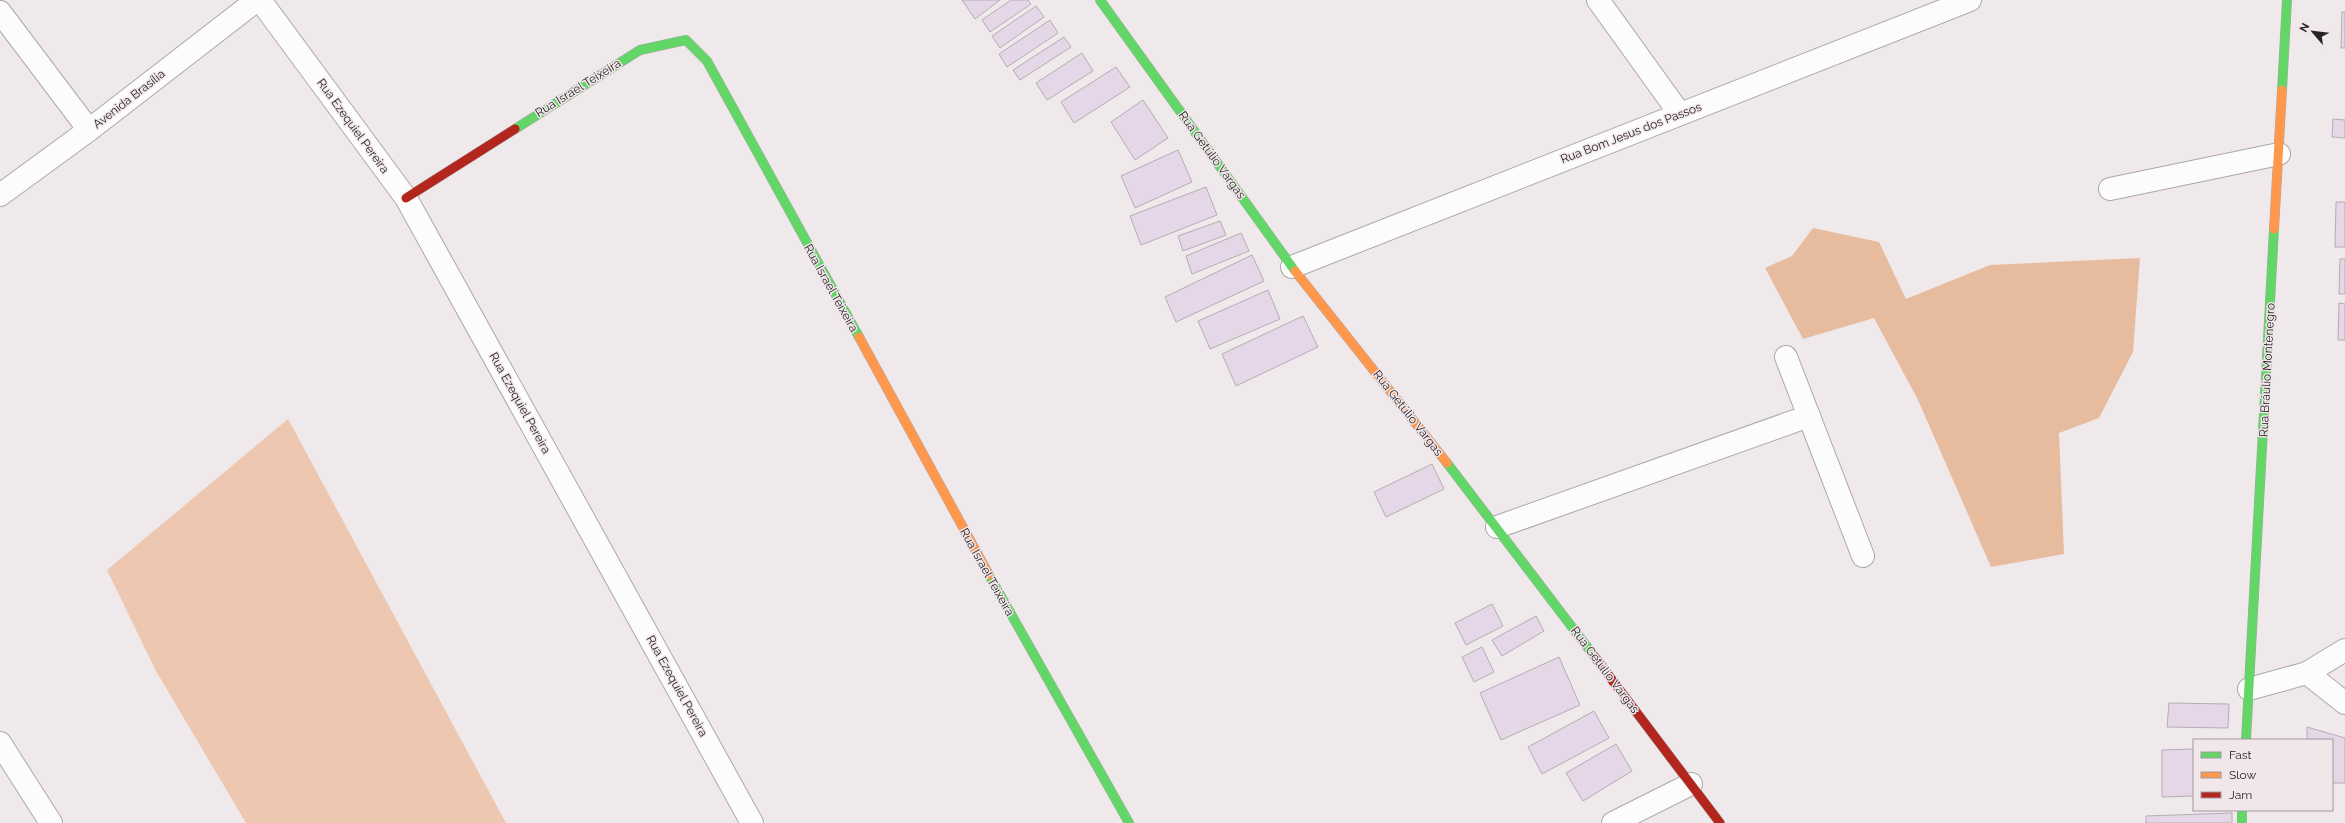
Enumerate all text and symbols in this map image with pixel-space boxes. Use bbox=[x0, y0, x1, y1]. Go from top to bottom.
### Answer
north arrow bbox=[2293, 12, 2333, 52]
text: N bbox=[2297, 21, 2312, 34]
street label: Rua Israel Teixeira bbox=[533, 56, 623, 120]
street label: Avenida Brasília bbox=[90, 67, 168, 131]
street label: Rua Ezequiel Pereira bbox=[314, 76, 392, 176]
street label: Rua Bom Jesus dos Passos bbox=[1559, 100, 1704, 166]
street label: Rua Getúlio Vargas bbox=[1176, 109, 1249, 202]
street label: Rua Israel Teixeira bbox=[801, 242, 861, 334]
street label: Rua Bráulio Montenegro bbox=[2256, 302, 2278, 438]
street label: Rua Ezequiel Pereira bbox=[486, 350, 554, 456]
street label: Rua Getúlio Vargas bbox=[1370, 367, 1446, 459]
street label: Rua Israel Teixeira bbox=[957, 526, 1017, 618]
street label: Rua Getúlio Vargas bbox=[1568, 624, 1642, 716]
street label: Rua Ezequiel Pereira bbox=[643, 633, 711, 739]
legend bbox=[2193, 739, 2333, 811]
text: Fast bbox=[2229, 748, 2252, 762]
text: Slow bbox=[2229, 768, 2256, 782]
text: Jam bbox=[2229, 788, 2252, 802]

